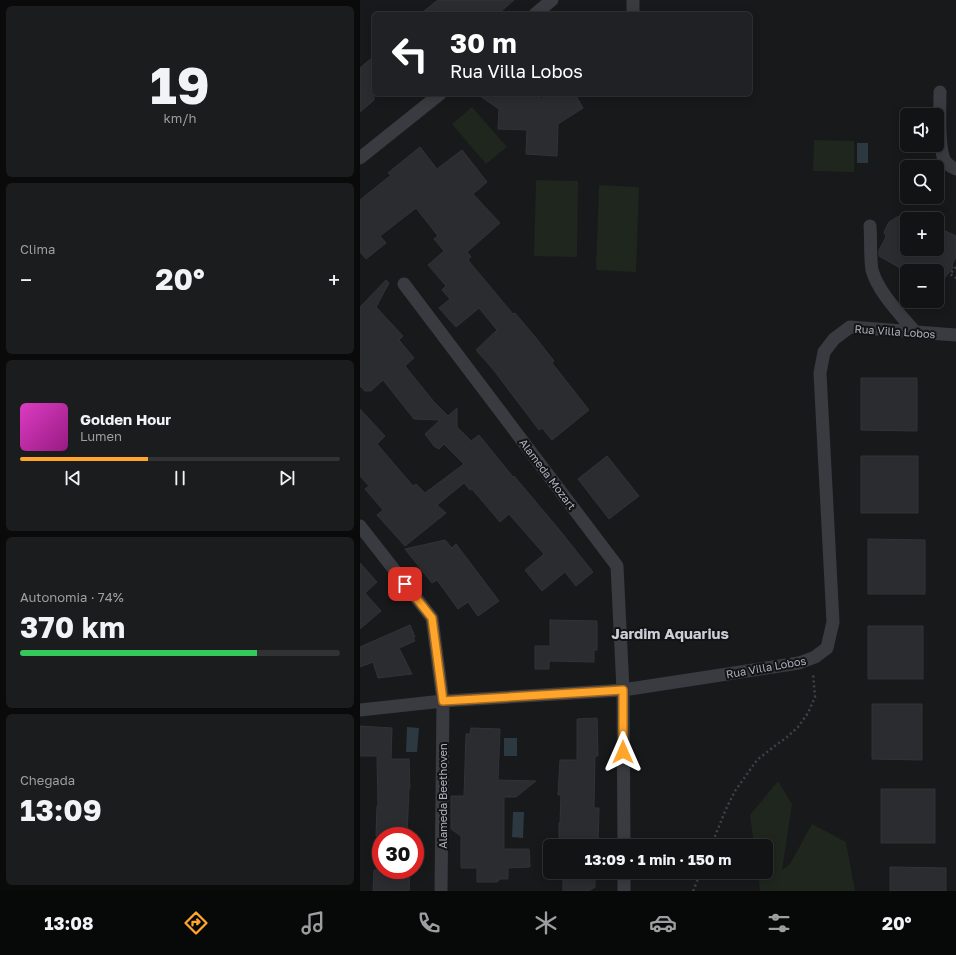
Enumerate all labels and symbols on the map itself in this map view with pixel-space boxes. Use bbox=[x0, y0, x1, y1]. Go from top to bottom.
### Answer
street label: Rua Villa Lobos bbox=[854, 322, 936, 340]
street label: Alameda Mozart bbox=[517, 436, 579, 512]
pin bbox=[388, 567, 422, 601]
district label: Jardim Aquarius bbox=[611, 624, 729, 642]
street label: Rua Villa Lobos bbox=[725, 654, 807, 680]
position arrow bbox=[602, 731, 644, 773]
street label: Alameda Beethoven bbox=[436, 743, 449, 849]
speed limit sign: 30 bbox=[372, 827, 424, 879]

